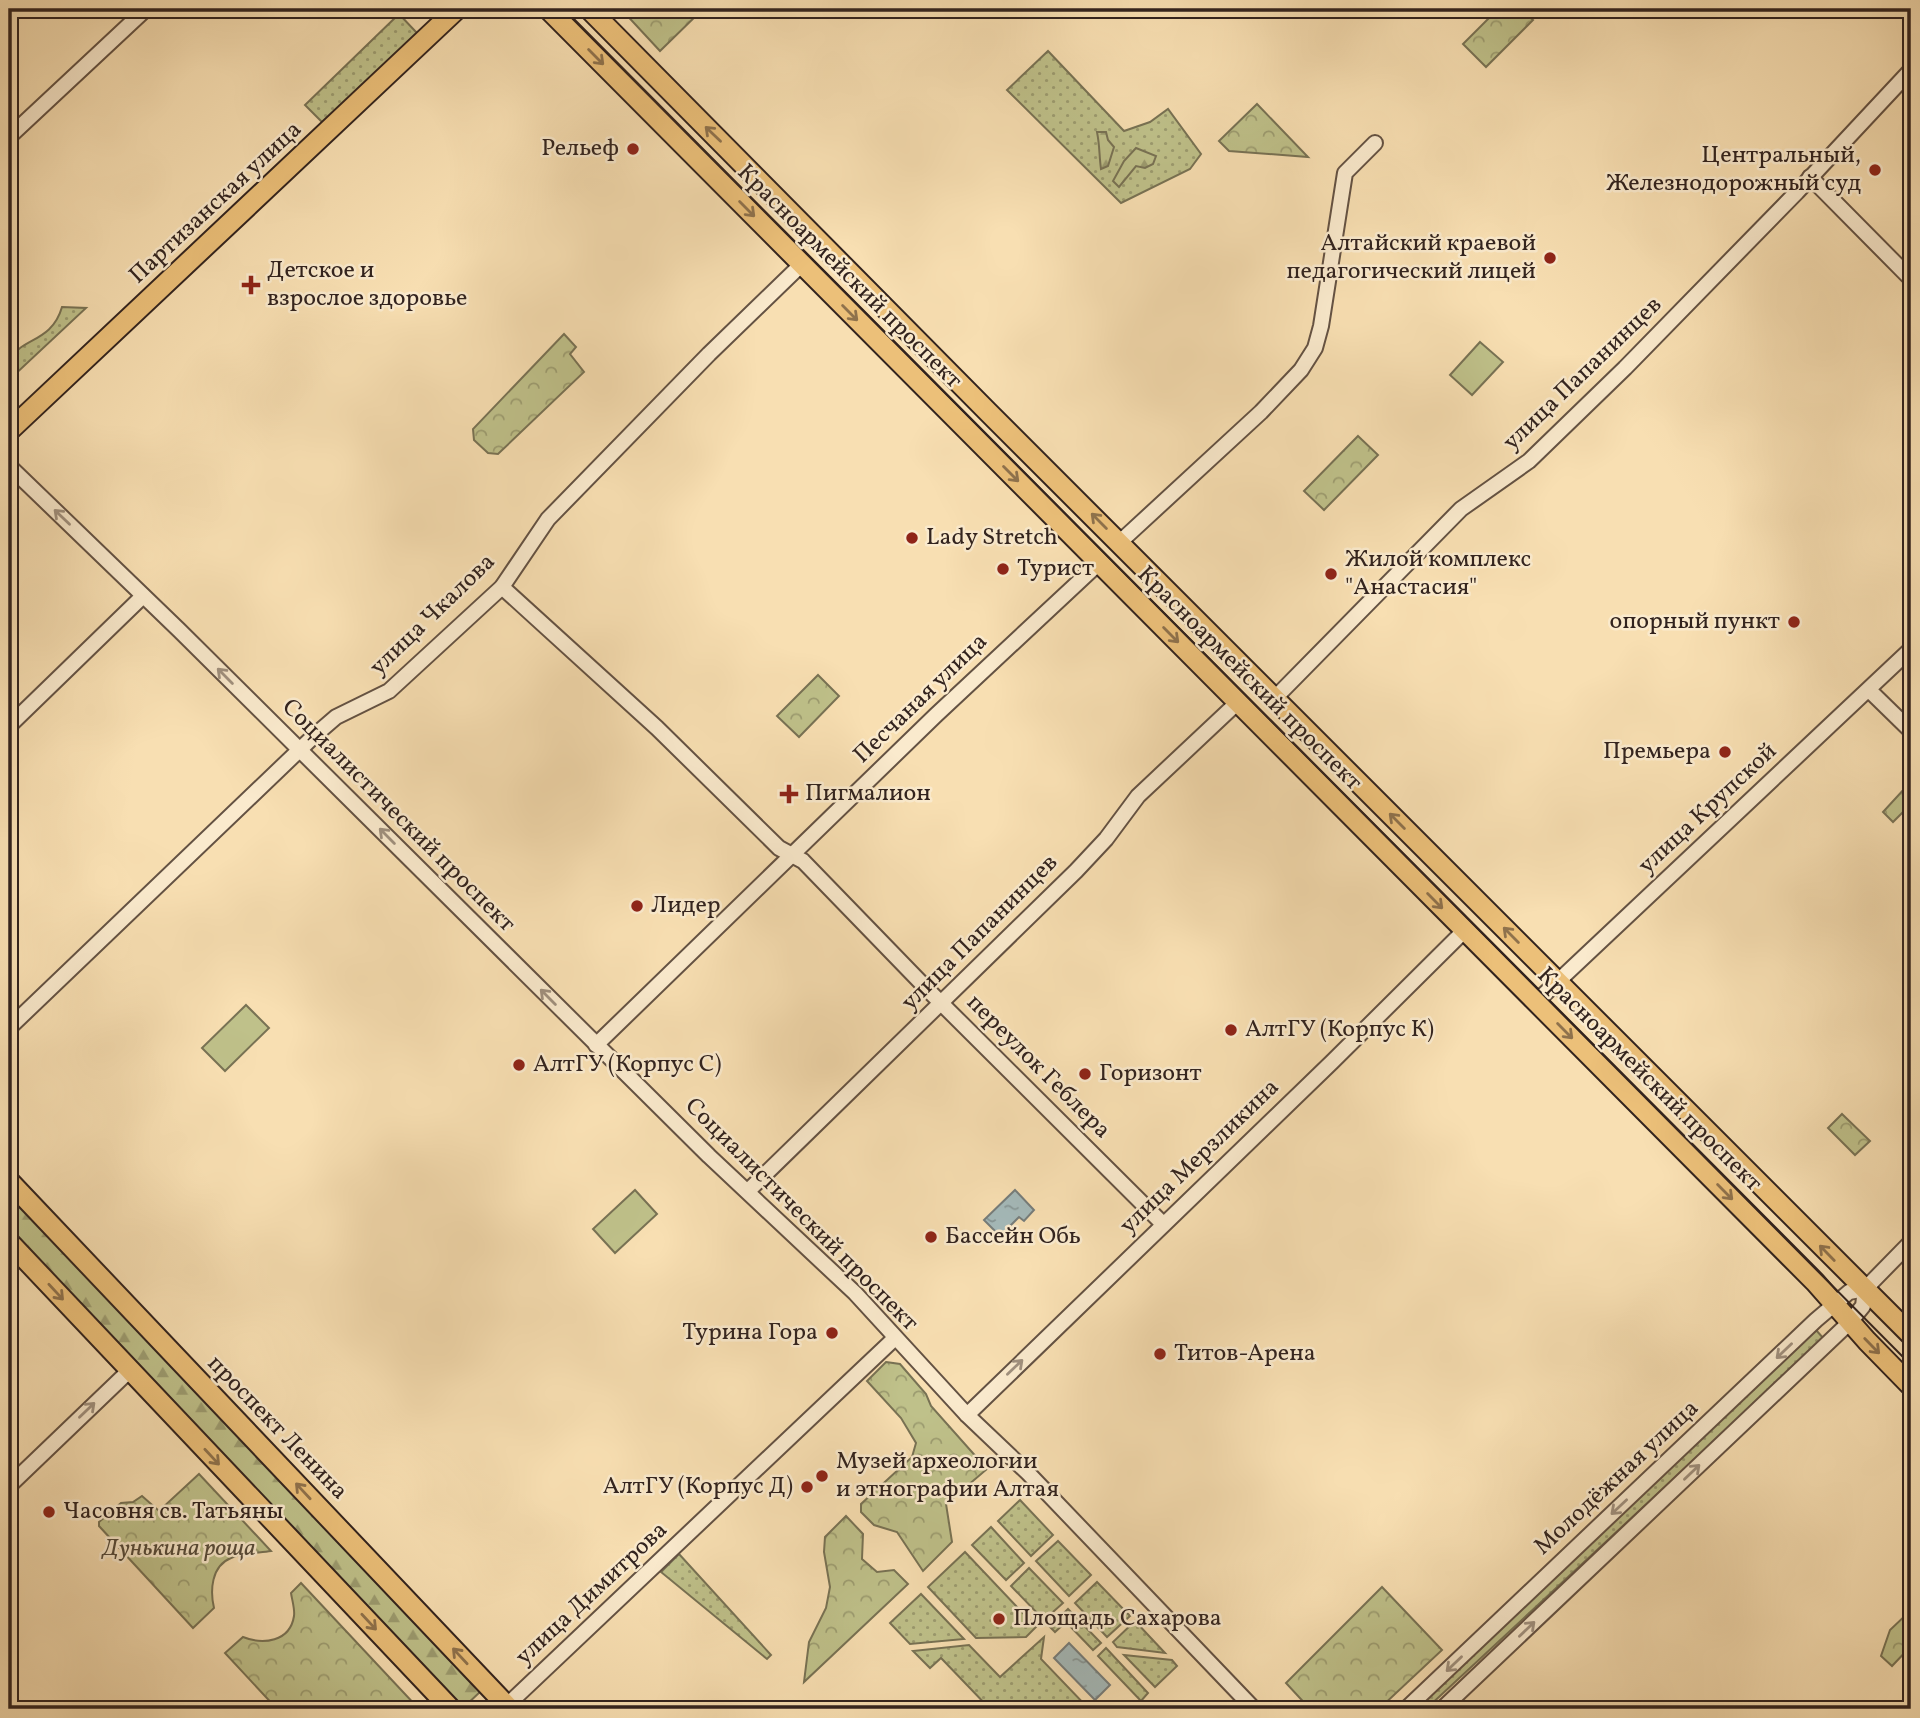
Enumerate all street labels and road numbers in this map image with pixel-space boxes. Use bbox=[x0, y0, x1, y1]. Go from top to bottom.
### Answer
street label: Партизанская улица bbox=[122, 114, 310, 292]
street label: Красноармейский проспект bbox=[729, 157, 969, 397]
street label: улица Папанинцев bbox=[1496, 289, 1670, 459]
street label: улица Чкалова bbox=[363, 546, 503, 684]
street label: Красноармейский проспект bbox=[1129, 559, 1369, 799]
street label: Песчаная улица bbox=[846, 626, 996, 772]
street label: Социалистический проспект bbox=[273, 691, 523, 941]
street label: улица Крупской bbox=[1631, 736, 1785, 882]
street label: улица Папанинцев bbox=[894, 847, 1066, 1019]
street label: Красноармейский проспект bbox=[1529, 960, 1769, 1200]
street label: переулок Геблера bbox=[958, 987, 1118, 1147]
street label: улица Мерзликина bbox=[1112, 1072, 1288, 1242]
street label: Социалистический проспект bbox=[676, 1090, 926, 1340]
street label: проспект Ленина bbox=[199, 1348, 355, 1508]
street label: Молодёжная улица bbox=[1527, 1392, 1707, 1564]
street label: улица Димитрова bbox=[508, 1514, 676, 1674]

